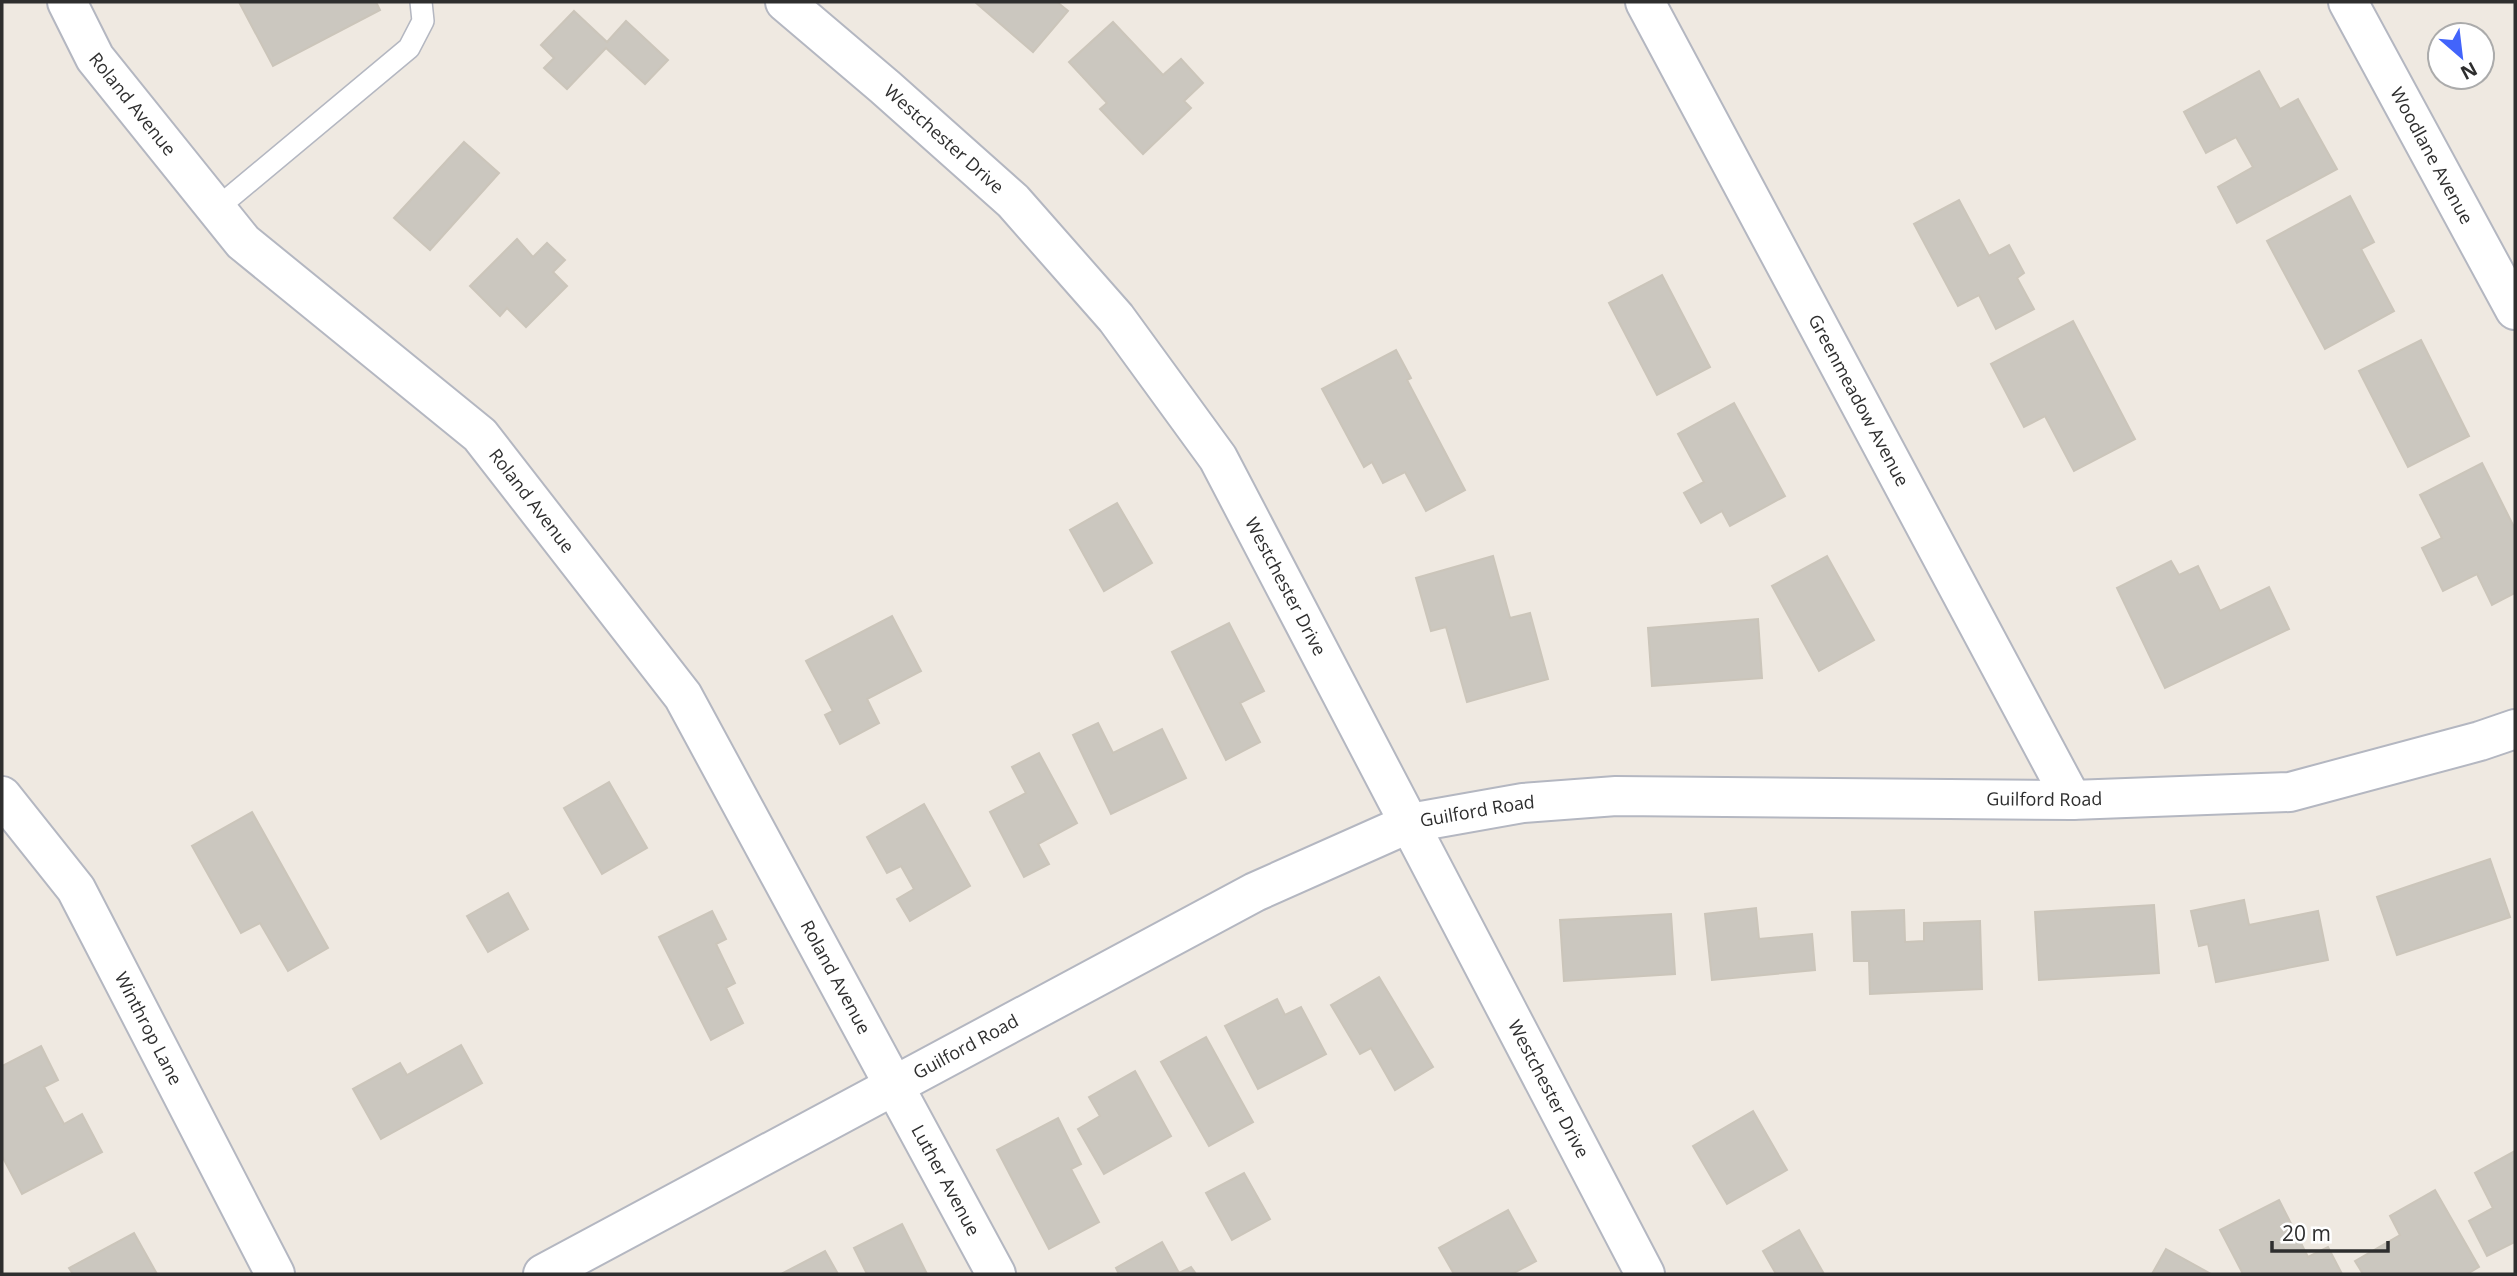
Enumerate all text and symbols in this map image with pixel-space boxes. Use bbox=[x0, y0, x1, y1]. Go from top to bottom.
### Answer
north arrow bbox=[2426, 21, 2496, 91]
street label: Roland Avenue bbox=[84, 47, 182, 160]
text: N bbox=[2456, 56, 2482, 86]
street label: Westchester Drive bbox=[879, 79, 1009, 198]
street label: Woodlane Avenue bbox=[2385, 83, 2479, 228]
street label: Greenmeadow Avenue bbox=[1803, 310, 1915, 490]
street label: Roland Avenue bbox=[484, 443, 580, 557]
street label: Westchester Drive bbox=[1240, 513, 1332, 659]
street label: Guilford Road bbox=[1986, 786, 2103, 811]
street label: Guilford Road bbox=[1418, 789, 1535, 832]
street label: Roland Avenue bbox=[796, 916, 877, 1038]
street label: Winthrop Lane bbox=[110, 967, 188, 1089]
street label: Guilford Road bbox=[909, 1008, 1022, 1084]
street label: Westchester Drive bbox=[1503, 1015, 1595, 1162]
street label: Luther Avenue bbox=[906, 1120, 986, 1240]
scale bar bbox=[2272, 1210, 2388, 1254]
text: 20 m bbox=[2282, 1219, 2331, 1247]

